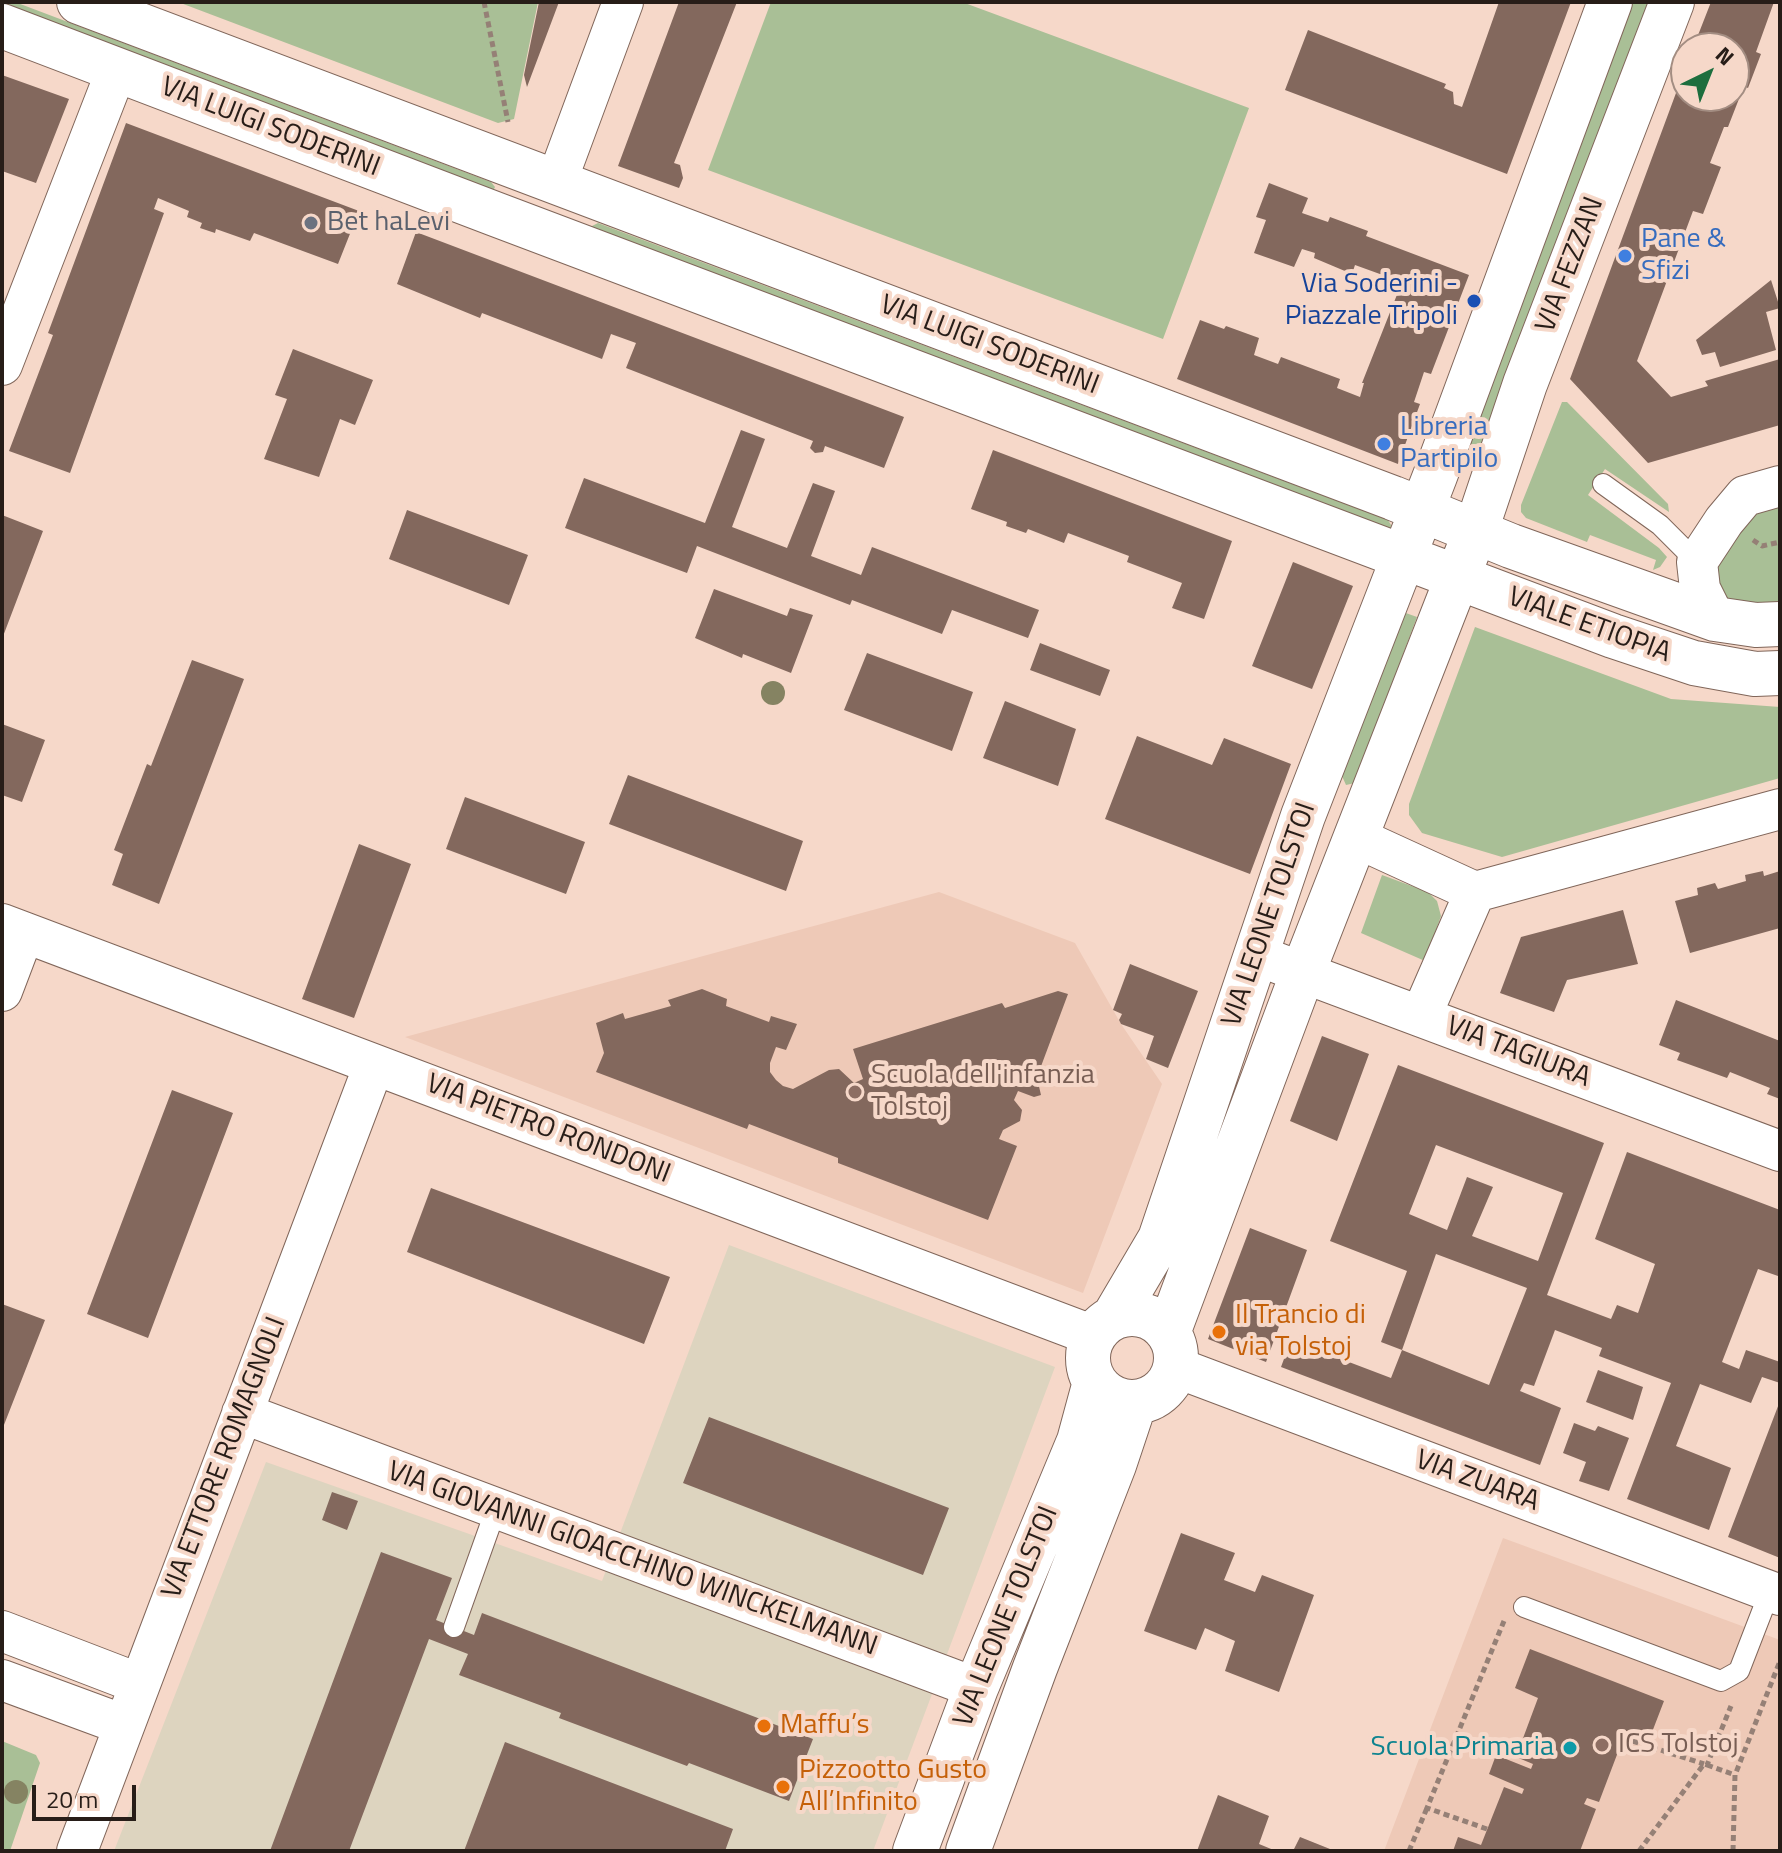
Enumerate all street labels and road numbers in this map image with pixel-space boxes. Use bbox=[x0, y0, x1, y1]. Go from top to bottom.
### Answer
street label: VIA LUIGI SODERINI bbox=[156, 71, 384, 185]
street label: VIA FEZZAN bbox=[1530, 193, 1612, 337]
street label: VIA LUIGI SODERINI bbox=[875, 289, 1103, 403]
street label: VIALE ETIOPIA bbox=[1503, 581, 1675, 671]
street label: VIA LEONE TOLSTOI bbox=[1216, 799, 1324, 1031]
street label: VIA TAGIURA bbox=[1441, 1010, 1595, 1096]
street label: VIA PIETRO RONDONI bbox=[421, 1068, 675, 1192]
street label: VIA ETTORE ROMAGNOLI bbox=[156, 1313, 294, 1603]
street label: VIA ZUARA bbox=[1411, 1444, 1543, 1520]
street label: VIA GIOVANNI GIOACCHINO WINCKELMANN bbox=[383, 1456, 881, 1664]
street label: VIA LEONE TOLSTOI bbox=[947, 1502, 1067, 1732]

